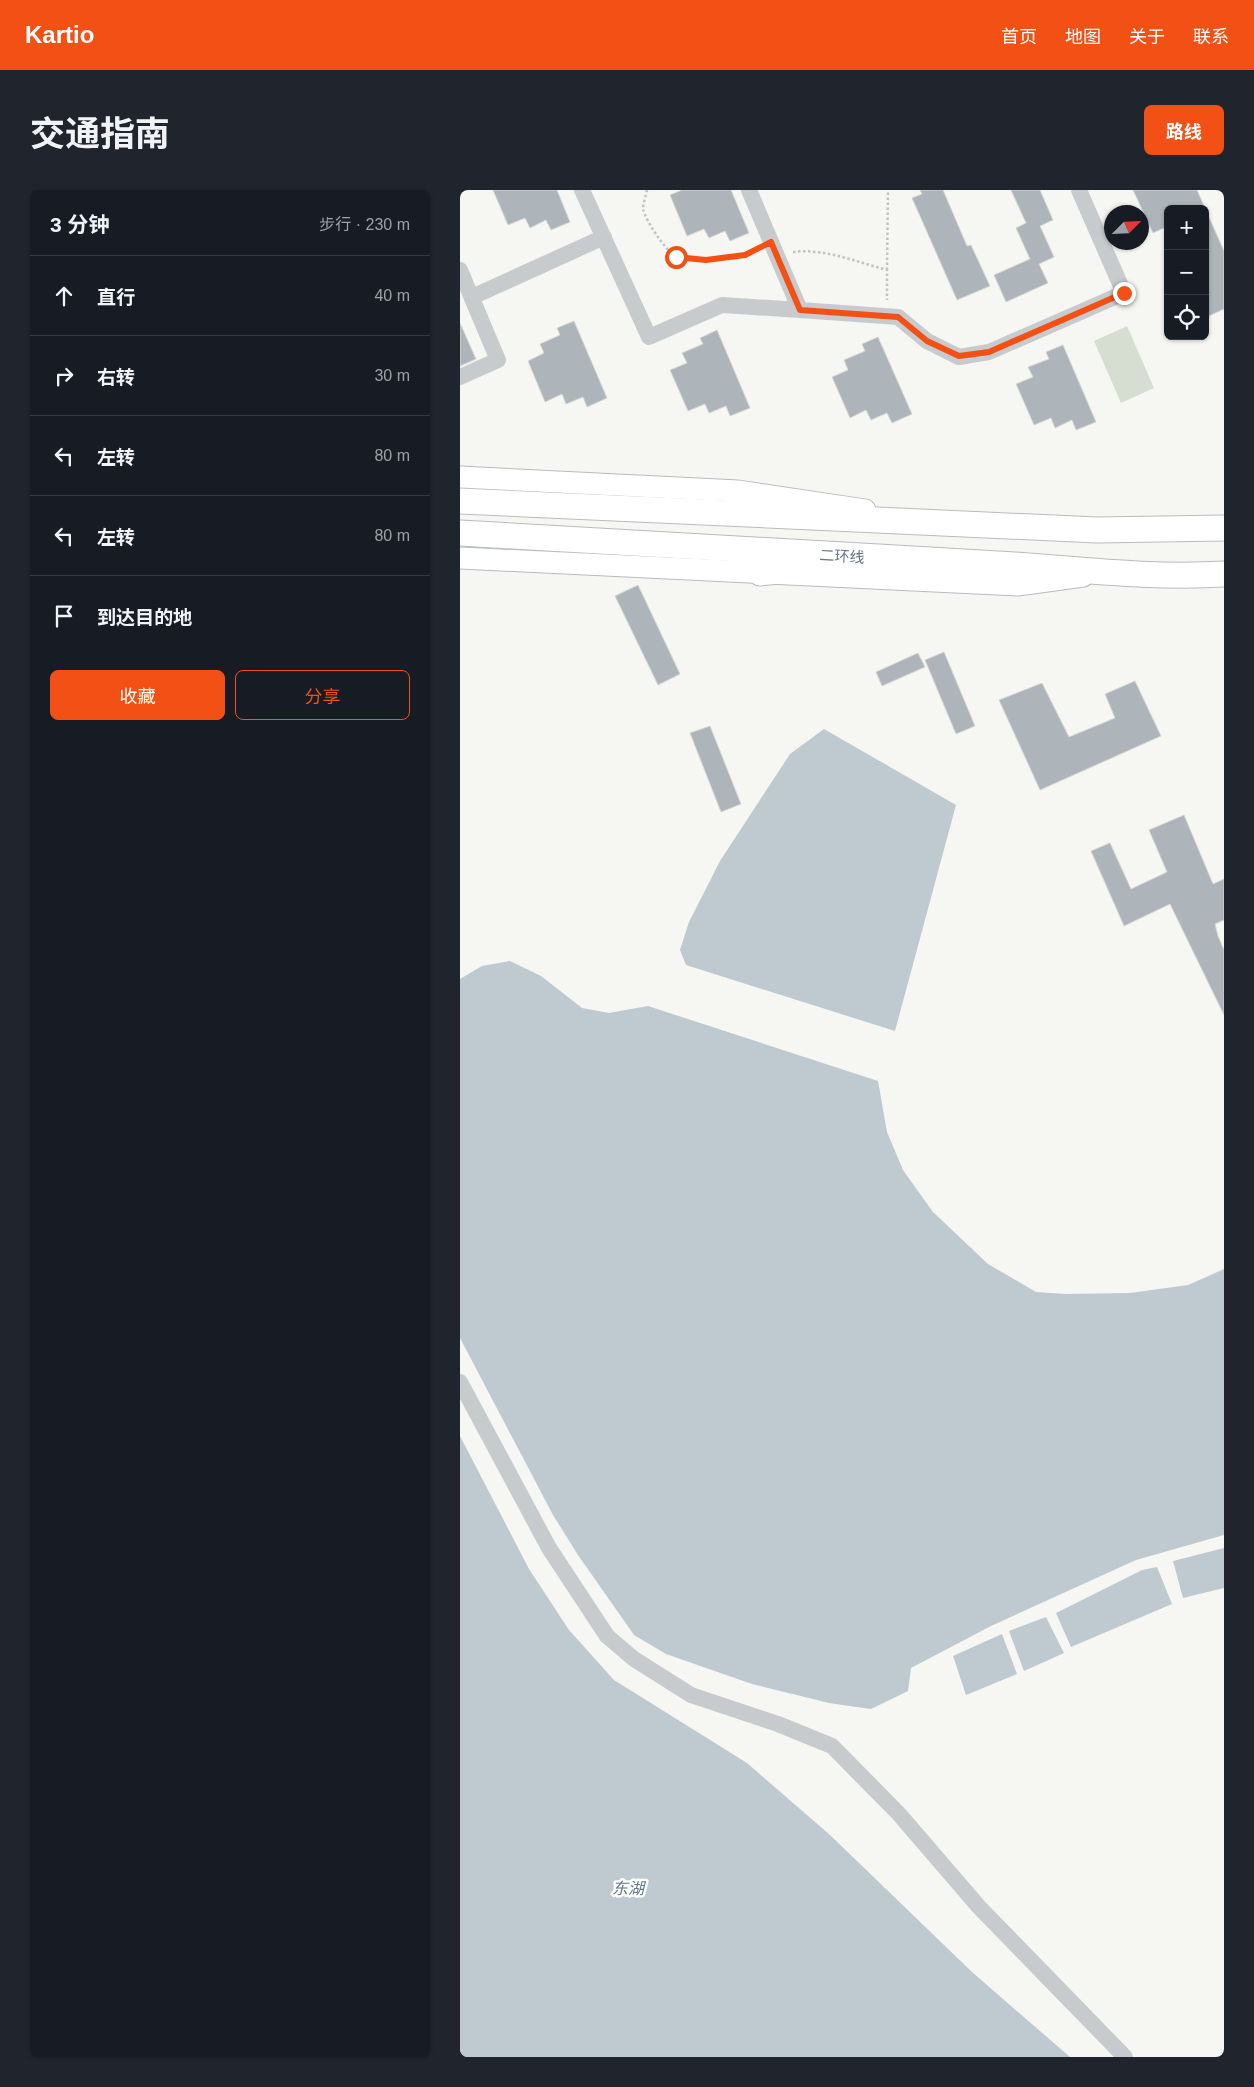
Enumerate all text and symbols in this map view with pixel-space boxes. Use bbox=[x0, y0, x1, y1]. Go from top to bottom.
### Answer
text: Kartio bbox=[25, 21, 94, 48]
text: 首页 bbox=[1001, 27, 1037, 47]
text: 地图 bbox=[1065, 27, 1101, 47]
text: 关于 bbox=[1129, 27, 1165, 47]
text: 联系 bbox=[1193, 27, 1229, 47]
button: 路线 bbox=[1144, 105, 1224, 155]
text: 交通指南 bbox=[30, 114, 170, 153]
north arrow bbox=[1104, 205, 1149, 250]
map controls bbox=[1164, 205, 1209, 340]
button: + bbox=[1164, 205, 1209, 250]
text: 3 分钟 bbox=[50, 213, 110, 236]
text: 步行 · 230 m bbox=[319, 216, 410, 233]
route start bbox=[665, 246, 688, 269]
button: − bbox=[1164, 250, 1209, 295]
icon: ahead bbox=[50, 282, 78, 310]
route end bbox=[1113, 282, 1136, 305]
text: 直行 bbox=[97, 287, 135, 308]
text: 40 m bbox=[374, 287, 410, 304]
button: locate bbox=[1164, 295, 1209, 340]
icon: right bbox=[50, 362, 78, 390]
text: 右转 bbox=[97, 367, 135, 388]
text: 30 m bbox=[374, 367, 410, 384]
icon: left bbox=[50, 442, 78, 470]
text: 左转 bbox=[97, 447, 135, 468]
text: 80 m bbox=[374, 447, 410, 464]
icon: left bbox=[50, 522, 78, 550]
text: 左转 bbox=[97, 527, 135, 548]
text: 80 m bbox=[374, 527, 410, 544]
street label: 二环线 bbox=[819, 546, 865, 566]
icon: arrive bbox=[50, 602, 78, 630]
text: 到达目的地 bbox=[97, 607, 192, 628]
button: 收藏 bbox=[50, 670, 225, 720]
button: 分享 bbox=[235, 670, 410, 720]
water label: 东湖 bbox=[612, 1880, 647, 1897]

